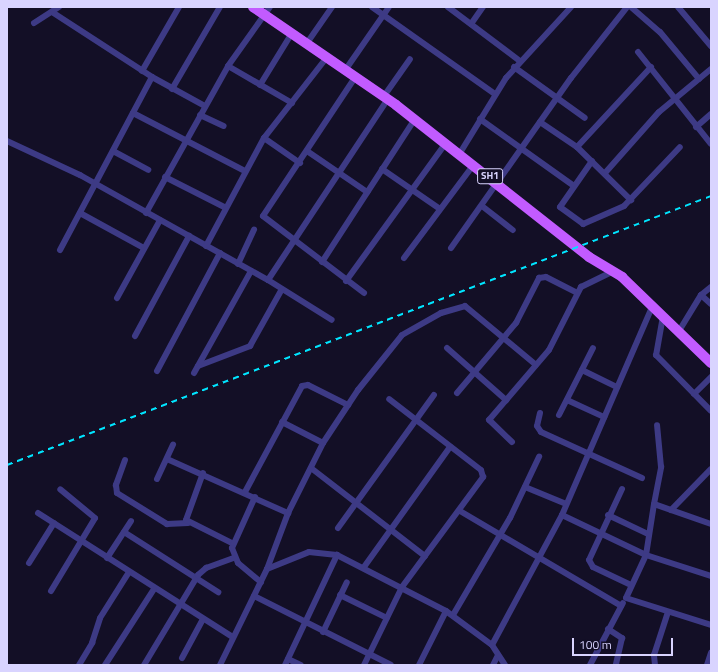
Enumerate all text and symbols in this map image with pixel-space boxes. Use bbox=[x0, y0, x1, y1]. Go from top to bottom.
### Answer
road number: SH1 bbox=[477, 168, 503, 184]
scale bar bbox=[574, 630, 675, 656]
text: 100 m bbox=[579, 635, 612, 654]

